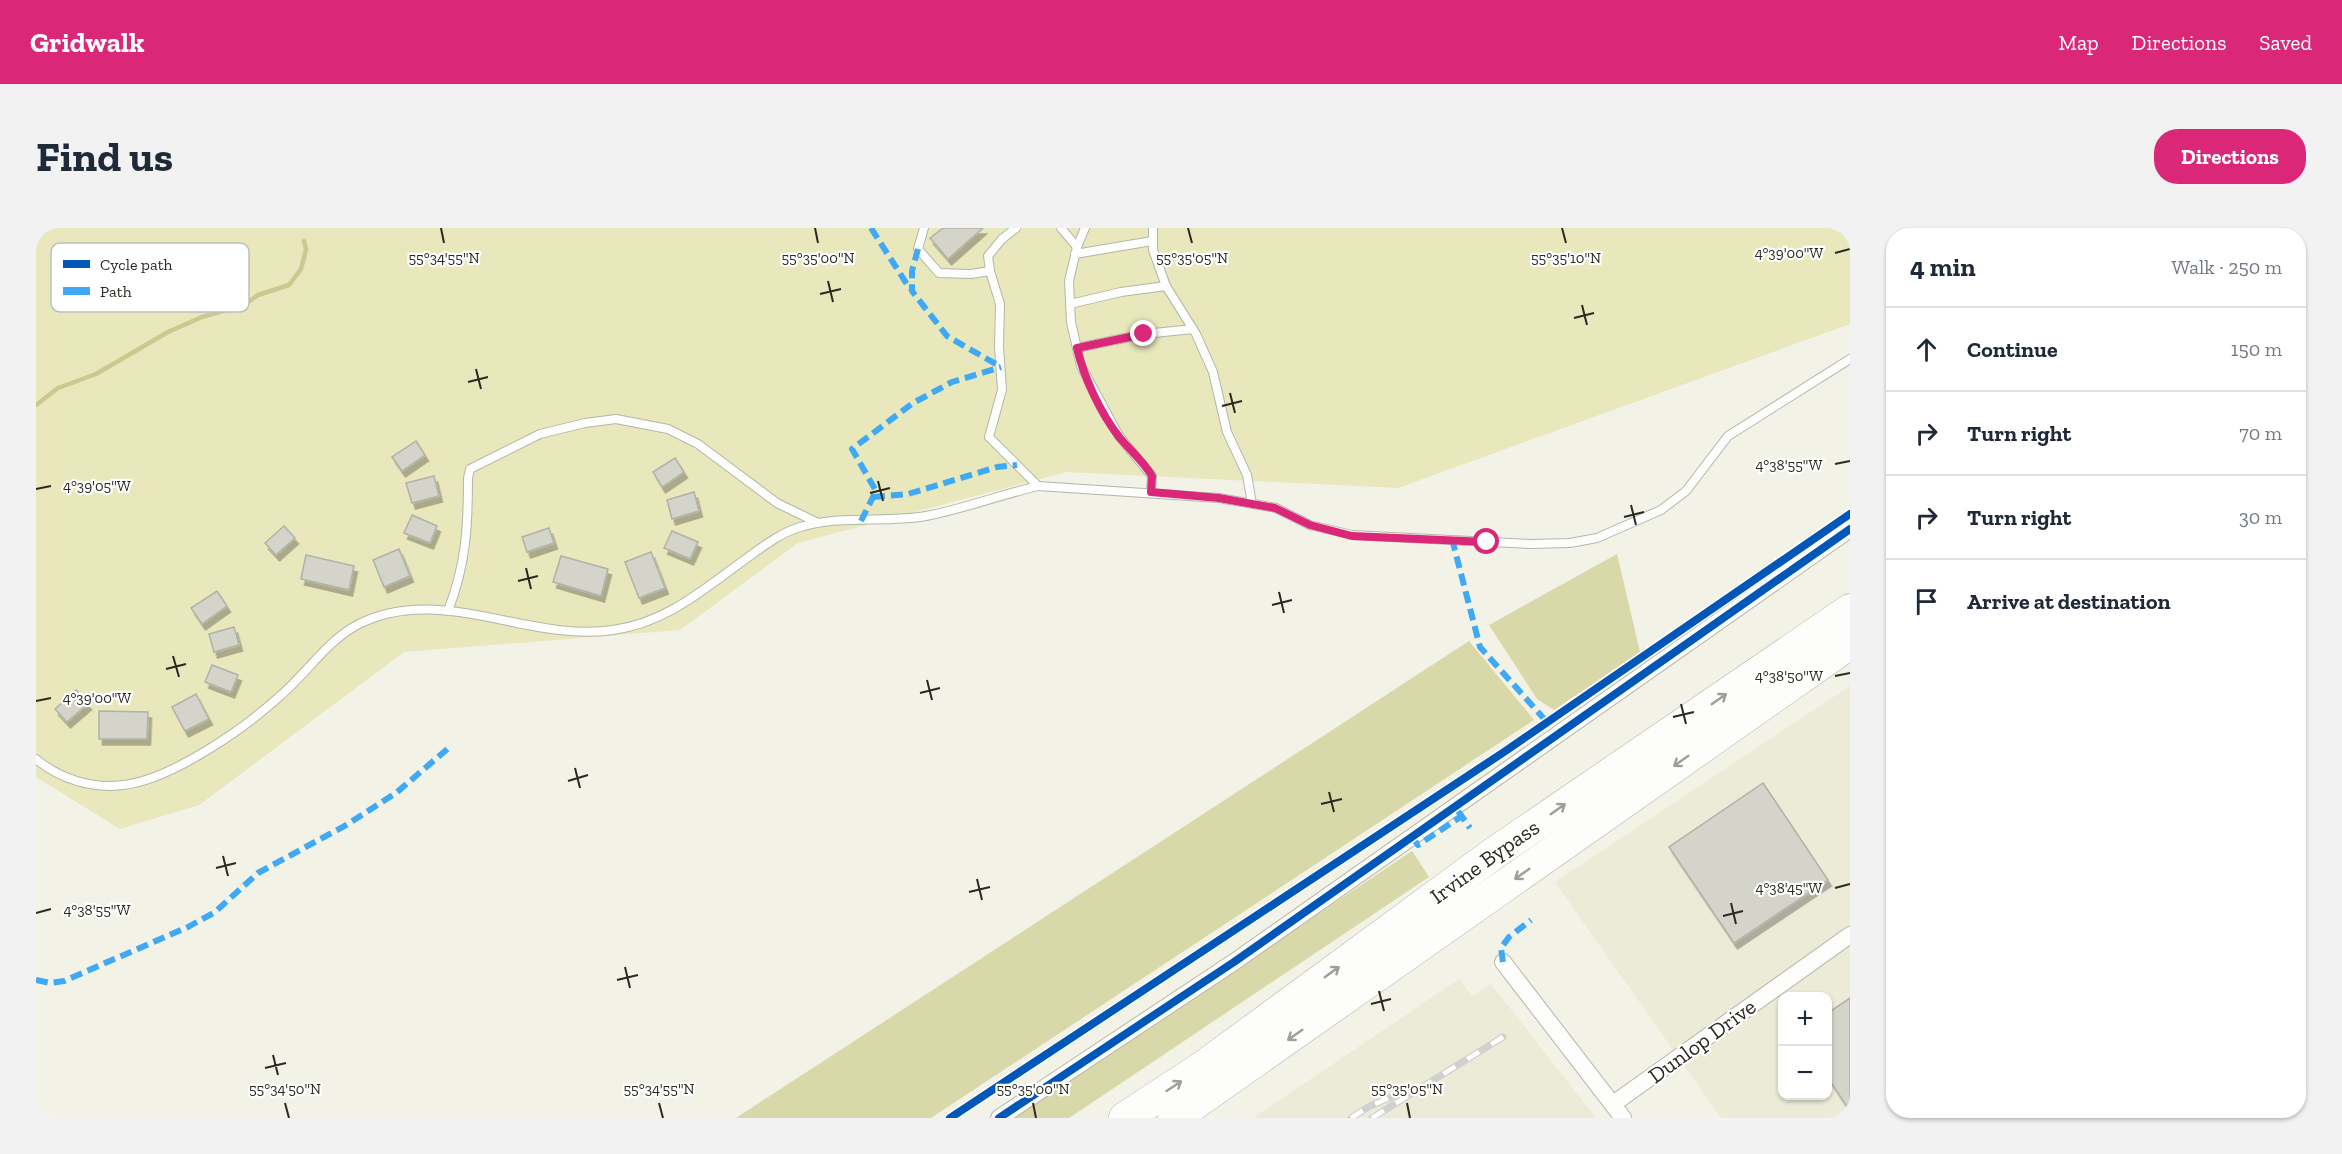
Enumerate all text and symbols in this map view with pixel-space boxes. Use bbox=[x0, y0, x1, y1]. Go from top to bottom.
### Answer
text: Gridwalk bbox=[30, 26, 144, 59]
text: Map bbox=[2059, 30, 2099, 55]
text: Directions bbox=[2132, 30, 2226, 55]
text: Saved bbox=[2259, 30, 2312, 55]
button: Directions bbox=[2154, 129, 2306, 184]
text: Find us bbox=[36, 131, 173, 182]
legend bbox=[51, 243, 249, 312]
text: 4°39'00"W bbox=[1755, 244, 1823, 262]
text: 55°34'55"N bbox=[408, 249, 480, 267]
text: 55°35'00"N bbox=[781, 249, 855, 267]
text: 55°35'05"N bbox=[1156, 249, 1228, 267]
text: 55°35'10"N bbox=[1531, 249, 1601, 267]
text: 4 min bbox=[1910, 251, 1976, 283]
text: Cycle path bbox=[100, 255, 173, 274]
text: Walk · 250 m bbox=[2172, 255, 2282, 279]
text: Path bbox=[100, 282, 132, 301]
route end bbox=[1130, 320, 1156, 346]
icon: ahead bbox=[1910, 333, 1943, 366]
text: Continue bbox=[1967, 336, 2058, 363]
text: 150 m bbox=[2231, 337, 2282, 361]
icon: right bbox=[1910, 417, 1943, 450]
text: Turn right bbox=[1967, 420, 2071, 447]
text: 70 m bbox=[2239, 421, 2282, 445]
text: 4°38'55"W bbox=[1756, 456, 1822, 474]
text: 4°39'05"W bbox=[63, 477, 131, 495]
icon: right bbox=[1910, 501, 1943, 534]
text: Turn right bbox=[1967, 504, 2071, 531]
text: 30 m bbox=[2239, 505, 2282, 529]
route start bbox=[1473, 528, 1499, 554]
icon: arrive bbox=[1910, 585, 1943, 618]
text: Arrive at destination bbox=[1967, 588, 2170, 615]
text: 4°38'50"W bbox=[1755, 667, 1823, 685]
text: 4°39'00"W bbox=[63, 689, 131, 707]
one-way arrow bbox=[1710, 693, 1727, 705]
one-way arrow bbox=[1674, 755, 1690, 767]
one-way arrow bbox=[1550, 803, 1566, 815]
street label: Irvine Bypass bbox=[1425, 813, 1544, 909]
one-way arrow bbox=[1515, 868, 1531, 880]
text: 4°38'45"W bbox=[1756, 879, 1822, 897]
text: 4°38'55"W bbox=[64, 901, 130, 919]
one-way arrow bbox=[1324, 966, 1340, 979]
map controls bbox=[1778, 992, 1832, 1100]
button: + bbox=[1778, 992, 1832, 1046]
street label: Dunlop Drive bbox=[1643, 993, 1761, 1089]
one-way arrow bbox=[1287, 1029, 1303, 1041]
button: − bbox=[1778, 1046, 1832, 1100]
text: 55°34'50"N bbox=[249, 1080, 321, 1098]
text: 55°34'55"N bbox=[623, 1080, 695, 1098]
text: 55°35'00"N bbox=[996, 1080, 1070, 1098]
one-way arrow bbox=[1165, 1080, 1181, 1092]
text: 55°35'05"N bbox=[1371, 1080, 1443, 1098]

